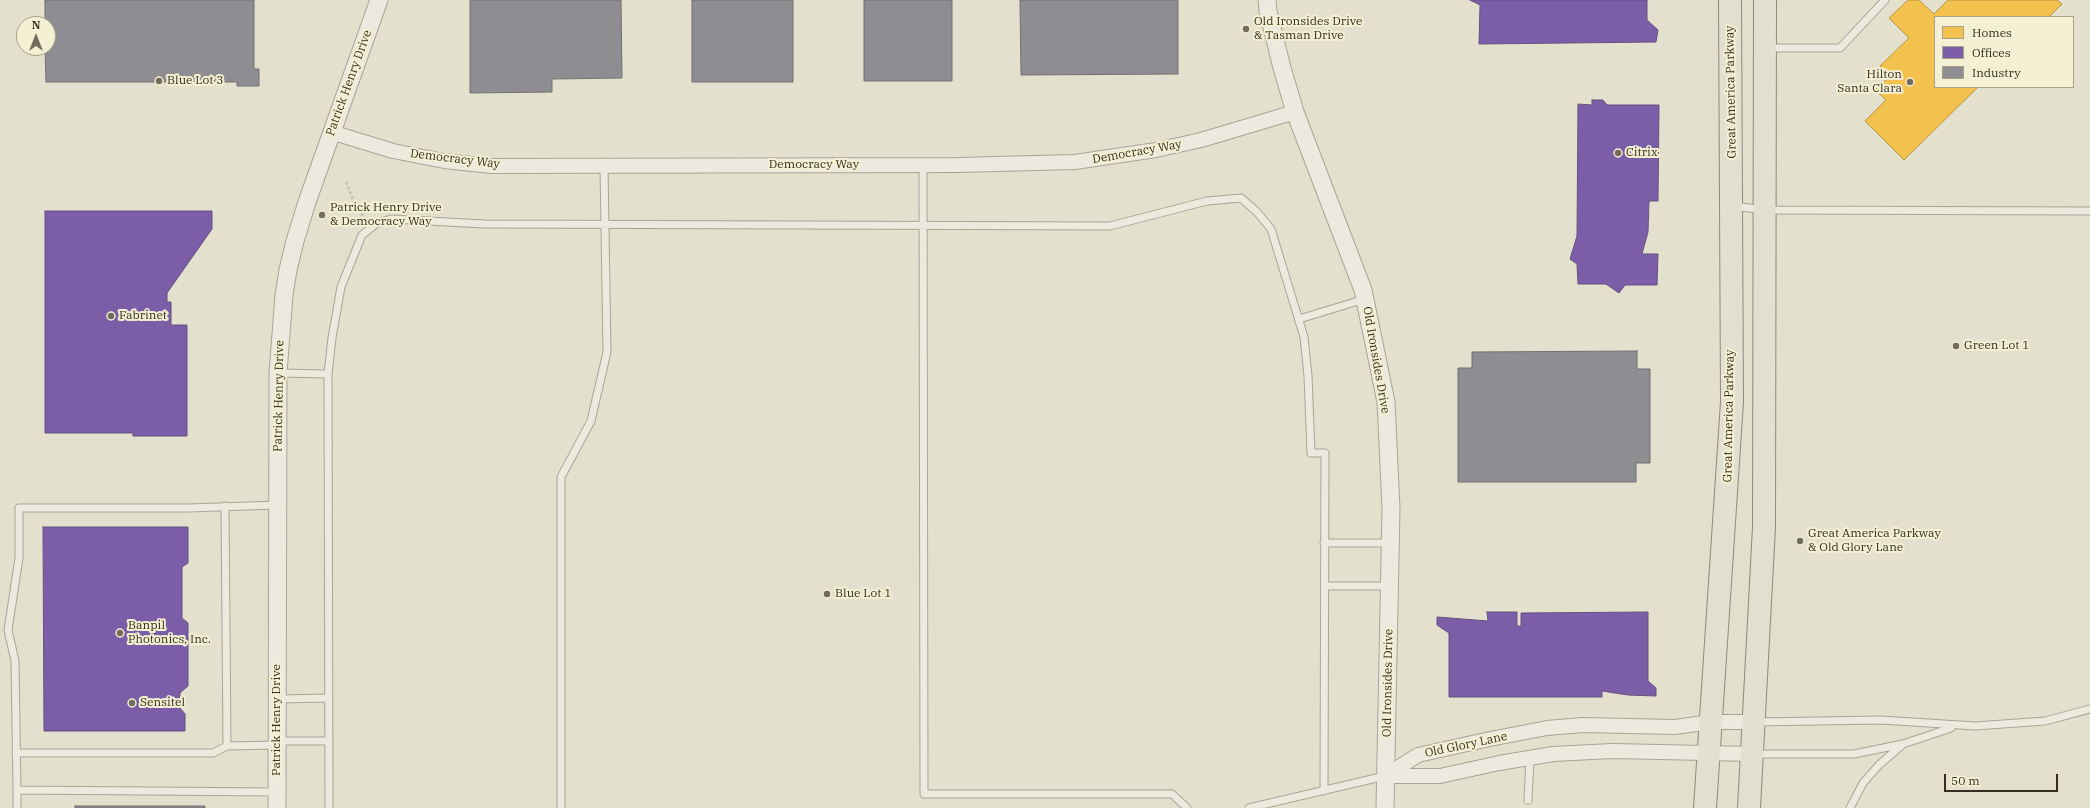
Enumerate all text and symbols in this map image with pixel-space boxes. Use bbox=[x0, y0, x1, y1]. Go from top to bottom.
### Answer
place label: Old Ironsides Drive & Tasman Drive bbox=[1254, 15, 1362, 43]
north arrow bbox=[16, 16, 56, 56]
legend bbox=[1934, 16, 2074, 88]
text: N bbox=[32, 18, 40, 32]
marker: Old Ironsides Drive & Tasman Drive bbox=[1241, 24, 1251, 34]
street label: Great America Parkway bbox=[1723, 25, 1739, 159]
text: Homes bbox=[1972, 25, 2012, 40]
street label: Patrick Henry Drive bbox=[323, 28, 375, 138]
text: Offices bbox=[1972, 45, 2011, 60]
text: Industry bbox=[1972, 65, 2021, 80]
place label: Hilton Santa Clara bbox=[1837, 68, 1902, 96]
place label: Blue Lot 3 bbox=[167, 74, 223, 88]
marker: Blue Lot 3 bbox=[154, 76, 164, 86]
marker: Hilton Santa Clara bbox=[1905, 77, 1915, 87]
street label: Democracy Way bbox=[1091, 137, 1183, 167]
street label: Democracy Way bbox=[409, 146, 501, 172]
place label: Citrix bbox=[1626, 146, 1658, 160]
marker: Citrix bbox=[1613, 148, 1623, 158]
street label: Democracy Way bbox=[769, 158, 859, 172]
place label: Patrick Henry Drive & Democracy Way bbox=[330, 201, 442, 229]
marker: Patrick Henry Drive & Democracy Way bbox=[317, 210, 327, 220]
street label: Old Ironsides Drive bbox=[1359, 305, 1393, 415]
place label: Fabrinet bbox=[119, 309, 167, 323]
marker: Fabrinet bbox=[106, 311, 116, 321]
place label: Green Lot 1 bbox=[1964, 339, 2029, 353]
street label: Patrick Henry Drive bbox=[271, 340, 287, 452]
marker: Green Lot 1 bbox=[1951, 341, 1961, 351]
street label: Great America Parkway bbox=[1721, 349, 1737, 483]
place label: Great America Parkway & Old Glory Lane bbox=[1808, 527, 1941, 555]
marker: Great America Parkway & Old Glory Lane bbox=[1795, 536, 1805, 546]
place label: Blue Lot 1 bbox=[835, 587, 891, 601]
marker: Blue Lot 1 bbox=[822, 589, 832, 599]
place label: Banpil Photonics, Inc. bbox=[128, 619, 211, 647]
marker: Banpil Photonics, Inc. bbox=[115, 628, 125, 638]
street label: Old Ironsides Drive bbox=[1380, 629, 1396, 737]
street label: Patrick Henry Drive bbox=[270, 664, 284, 776]
place label: Sensitel bbox=[140, 696, 185, 710]
marker: Sensitel bbox=[127, 698, 137, 708]
street label: Old Glory Lane bbox=[1423, 729, 1509, 761]
scale bar bbox=[1946, 766, 2060, 792]
text: 50 m bbox=[1951, 773, 1980, 788]

